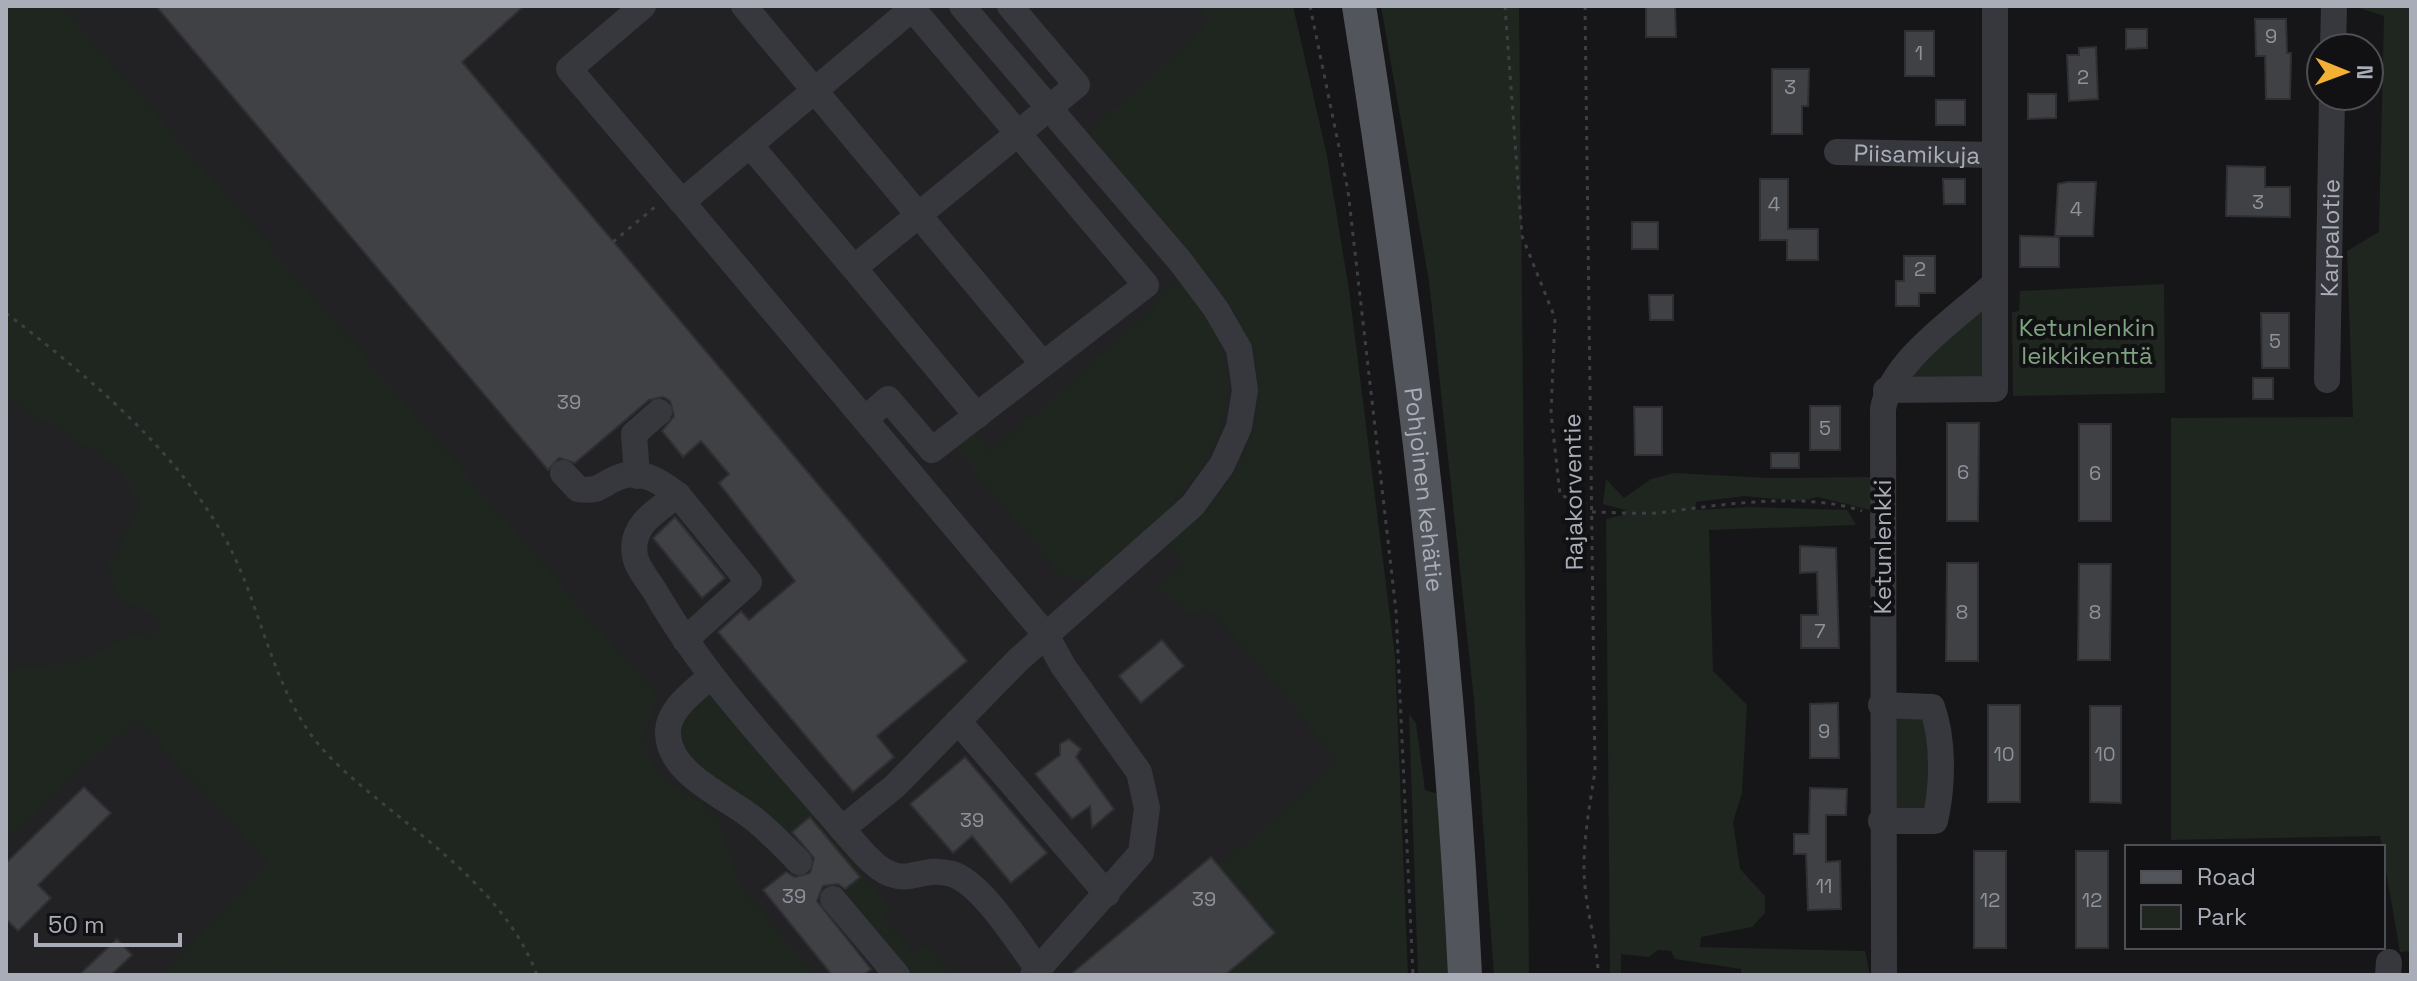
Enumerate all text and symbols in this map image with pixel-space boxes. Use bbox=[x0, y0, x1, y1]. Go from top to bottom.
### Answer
house number: 9 bbox=[2265, 23, 2277, 49]
north arrow bbox=[2305, 32, 2385, 112]
house number: 1 bbox=[1915, 40, 1923, 66]
house number: 2 bbox=[2077, 64, 2089, 90]
text: N bbox=[2351, 65, 2379, 80]
house number: 3 bbox=[1784, 74, 1796, 100]
street label: Piisamikuja bbox=[1853, 137, 1981, 170]
street label: Karpalotie bbox=[2313, 179, 2346, 297]
house number: 3 bbox=[2252, 189, 2264, 215]
house number: 4 bbox=[1768, 191, 1780, 217]
house number: 4 bbox=[2070, 196, 2082, 222]
house number: 2 bbox=[1914, 256, 1926, 282]
park label: Ketunlenkin leikkikenttä bbox=[2019, 312, 2155, 371]
house number: 5 bbox=[2269, 328, 2281, 354]
street label: Pohjoinen kehätie bbox=[1398, 386, 1451, 593]
house number: 39 bbox=[557, 389, 581, 415]
street label: Rajakorventie bbox=[1556, 413, 1590, 571]
house number: 5 bbox=[1819, 415, 1831, 441]
house number: 6 bbox=[1957, 459, 1969, 485]
house number: 6 bbox=[2089, 460, 2101, 486]
street label: Ketunlenkki bbox=[1867, 480, 1898, 614]
house number: 8 bbox=[1956, 599, 1968, 625]
house number: 8 bbox=[2089, 599, 2101, 625]
house number: 7 bbox=[1814, 618, 1826, 644]
house number: 9 bbox=[1818, 718, 1830, 744]
house number: 10 bbox=[1993, 741, 2015, 767]
house number: 10 bbox=[2094, 741, 2116, 767]
house number: 39 bbox=[960, 807, 984, 833]
legend bbox=[2125, 845, 2385, 949]
text: Road bbox=[2197, 861, 2256, 892]
house number: 11 bbox=[1816, 873, 1832, 899]
house number: 39 bbox=[782, 883, 806, 909]
house number: 39 bbox=[1192, 886, 1216, 912]
house number: 12 bbox=[1980, 887, 2000, 913]
house number: 12 bbox=[2082, 887, 2102, 913]
scale bar bbox=[36, 897, 180, 947]
text: Park bbox=[2197, 901, 2247, 932]
text: 50 m bbox=[48, 909, 105, 940]

